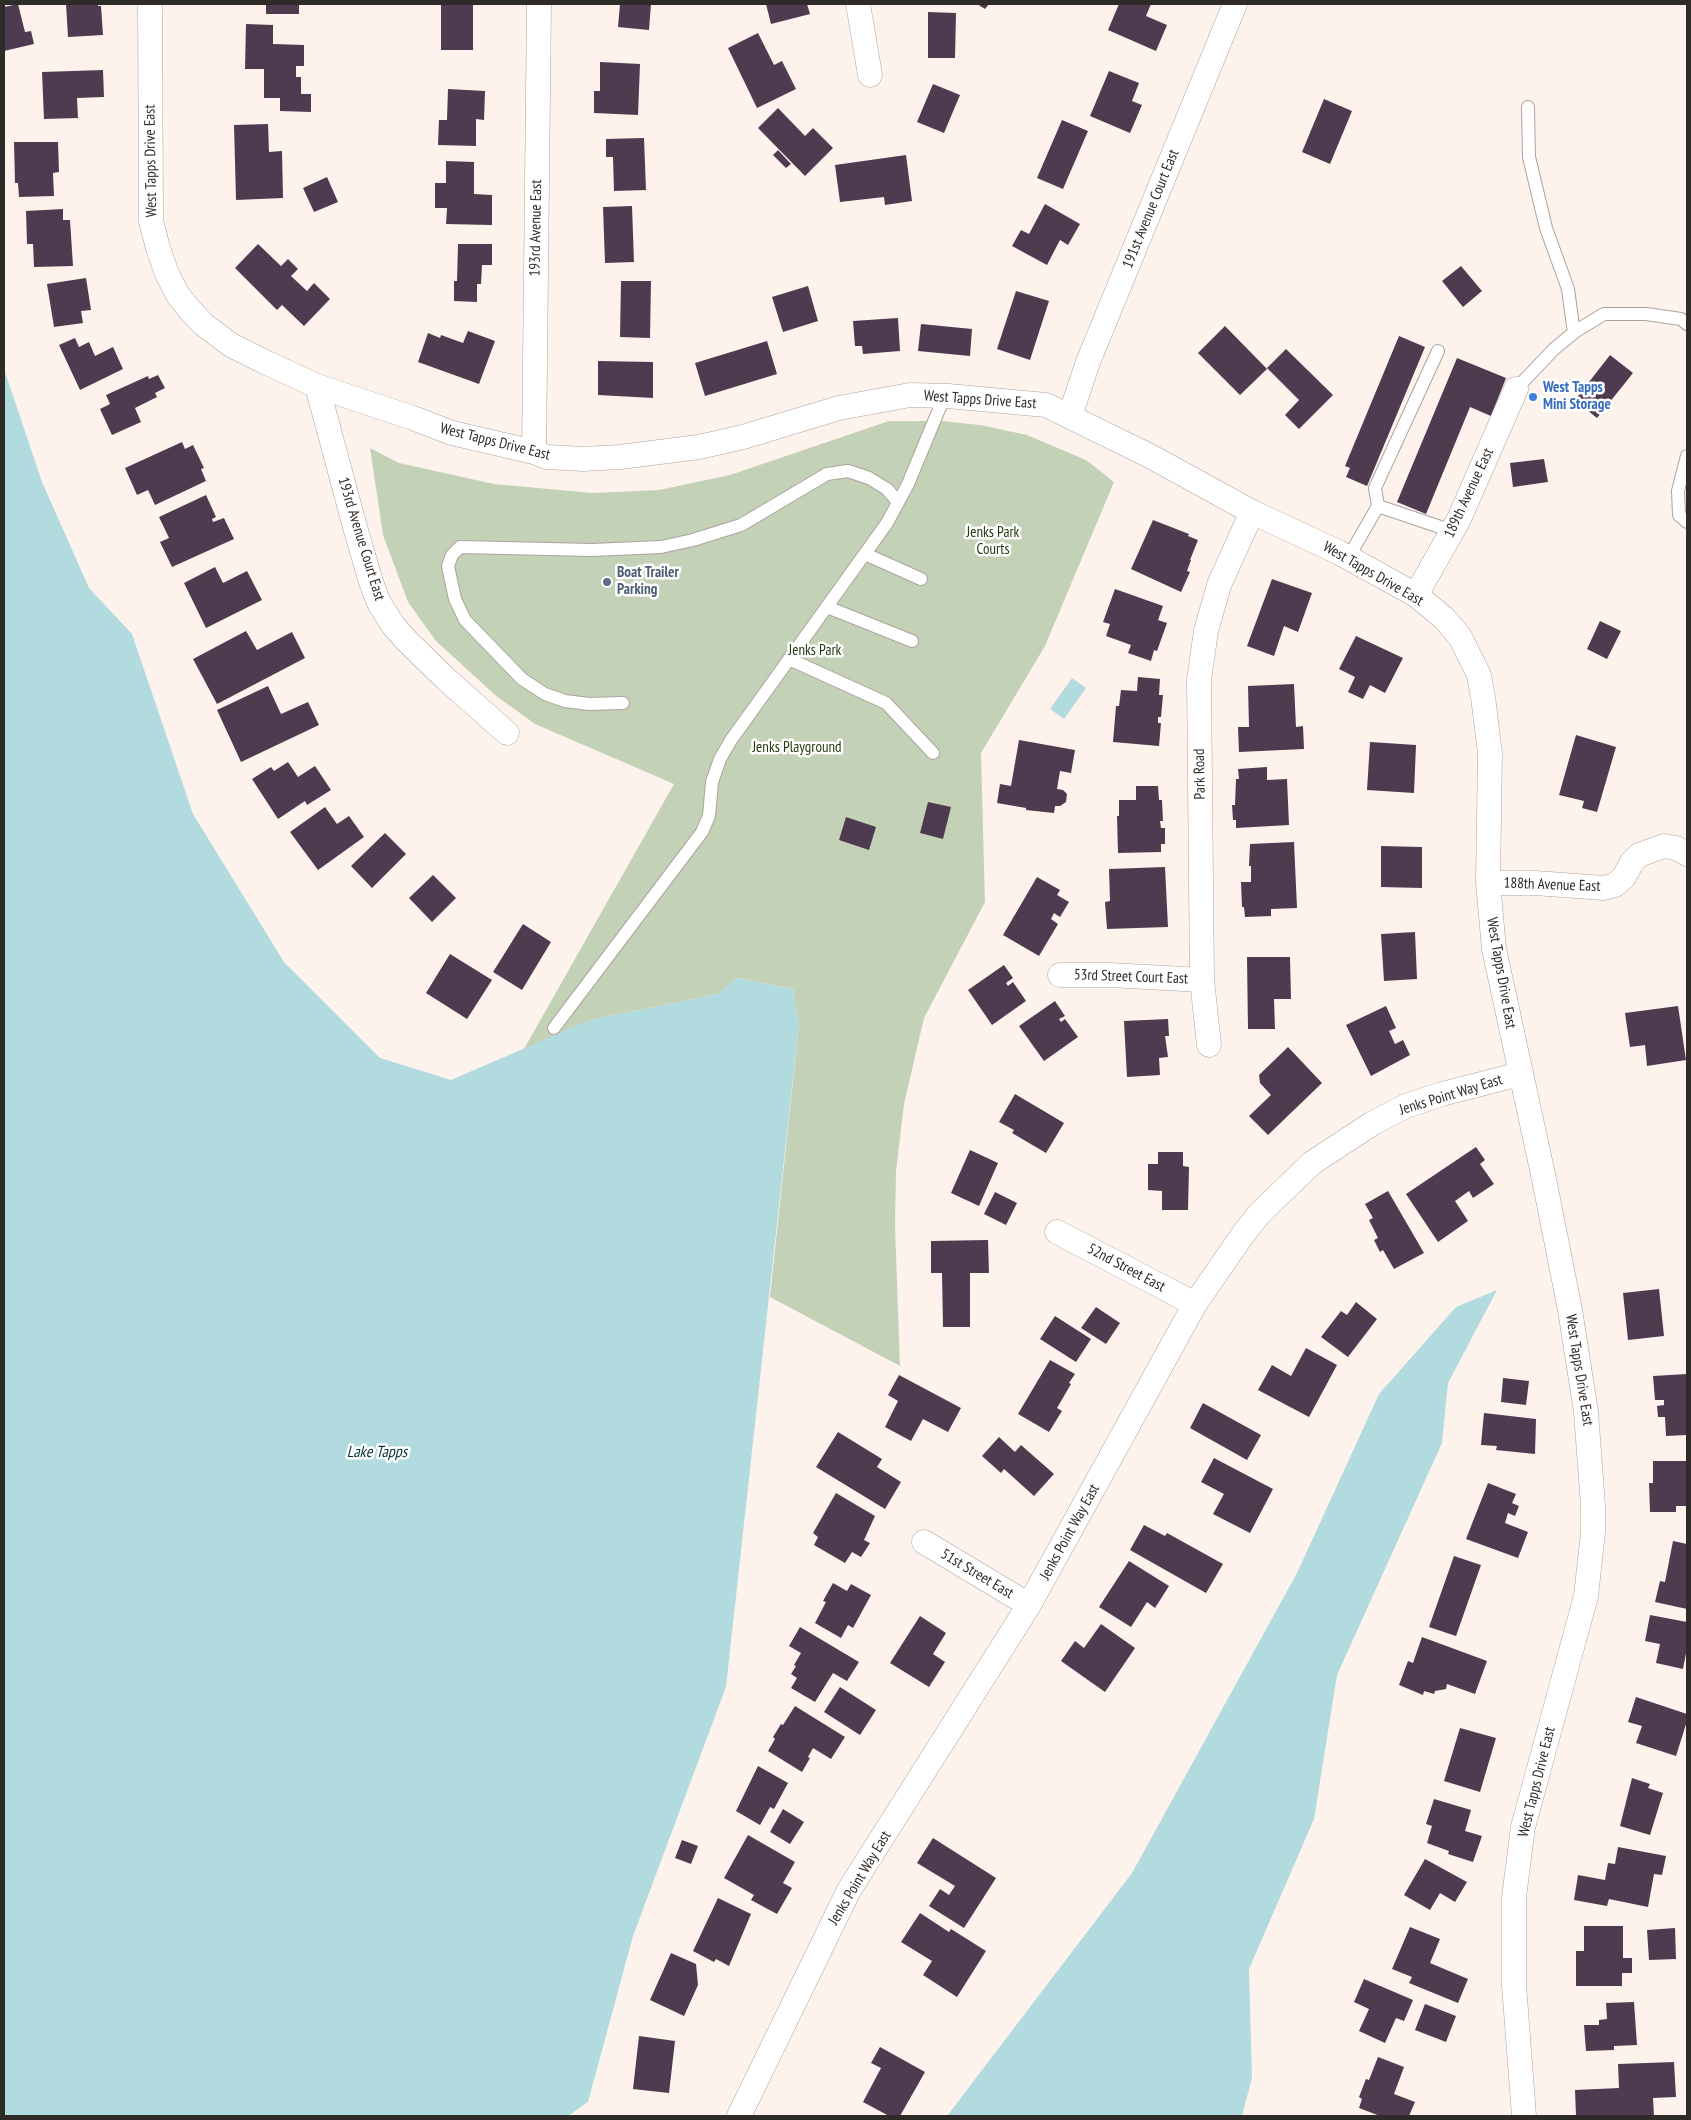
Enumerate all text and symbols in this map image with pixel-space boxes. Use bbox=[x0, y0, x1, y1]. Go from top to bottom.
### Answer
street label: West Tapps Drive East bbox=[141, 104, 161, 218]
street label: 191st Avenue Court East bbox=[1119, 147, 1183, 271]
street label: 193rd Avenue East bbox=[526, 179, 546, 277]
place label: West Tapps Mini Storage bbox=[1543, 379, 1611, 414]
street label: West Tapps Drive East bbox=[923, 387, 1037, 413]
marker: West Tapps Mini Storage bbox=[1527, 391, 1539, 403]
street label: West Tapps Drive East bbox=[438, 420, 552, 464]
street label: 189th Avenue East bbox=[1440, 445, 1498, 541]
street label: 193rd Avenue Court East bbox=[334, 475, 388, 603]
park label: Jenks Park Courts bbox=[967, 524, 1019, 559]
street label: West Tapps Drive East bbox=[1320, 538, 1426, 610]
place label: Boat Trailer Parking bbox=[617, 564, 679, 599]
marker: Boat Trailer Parking bbox=[601, 576, 613, 588]
park label: Jenks Park bbox=[789, 642, 841, 660]
park label: Jenks Playground bbox=[752, 739, 842, 757]
street label: Park Road bbox=[1191, 748, 1209, 800]
street label: 188th Avenue East bbox=[1503, 874, 1601, 896]
street label: West Tapps Drive East bbox=[1482, 916, 1520, 1030]
street label: 53rd Street Court East bbox=[1074, 966, 1188, 988]
street label: Jenks Point Way East bbox=[1397, 1071, 1505, 1119]
street label: 52nd Street East bbox=[1084, 1240, 1168, 1296]
street label: West Tapps Drive East bbox=[1561, 1313, 1597, 1427]
water label: Lake Tapps bbox=[347, 1442, 407, 1462]
street label: Jenks Point Way East bbox=[1036, 1481, 1104, 1583]
street label: 51st Street East bbox=[937, 1545, 1017, 1603]
street label: West Tapps Drive East bbox=[1515, 1725, 1559, 1839]
street label: Jenks Point Way East bbox=[825, 1828, 895, 1928]

